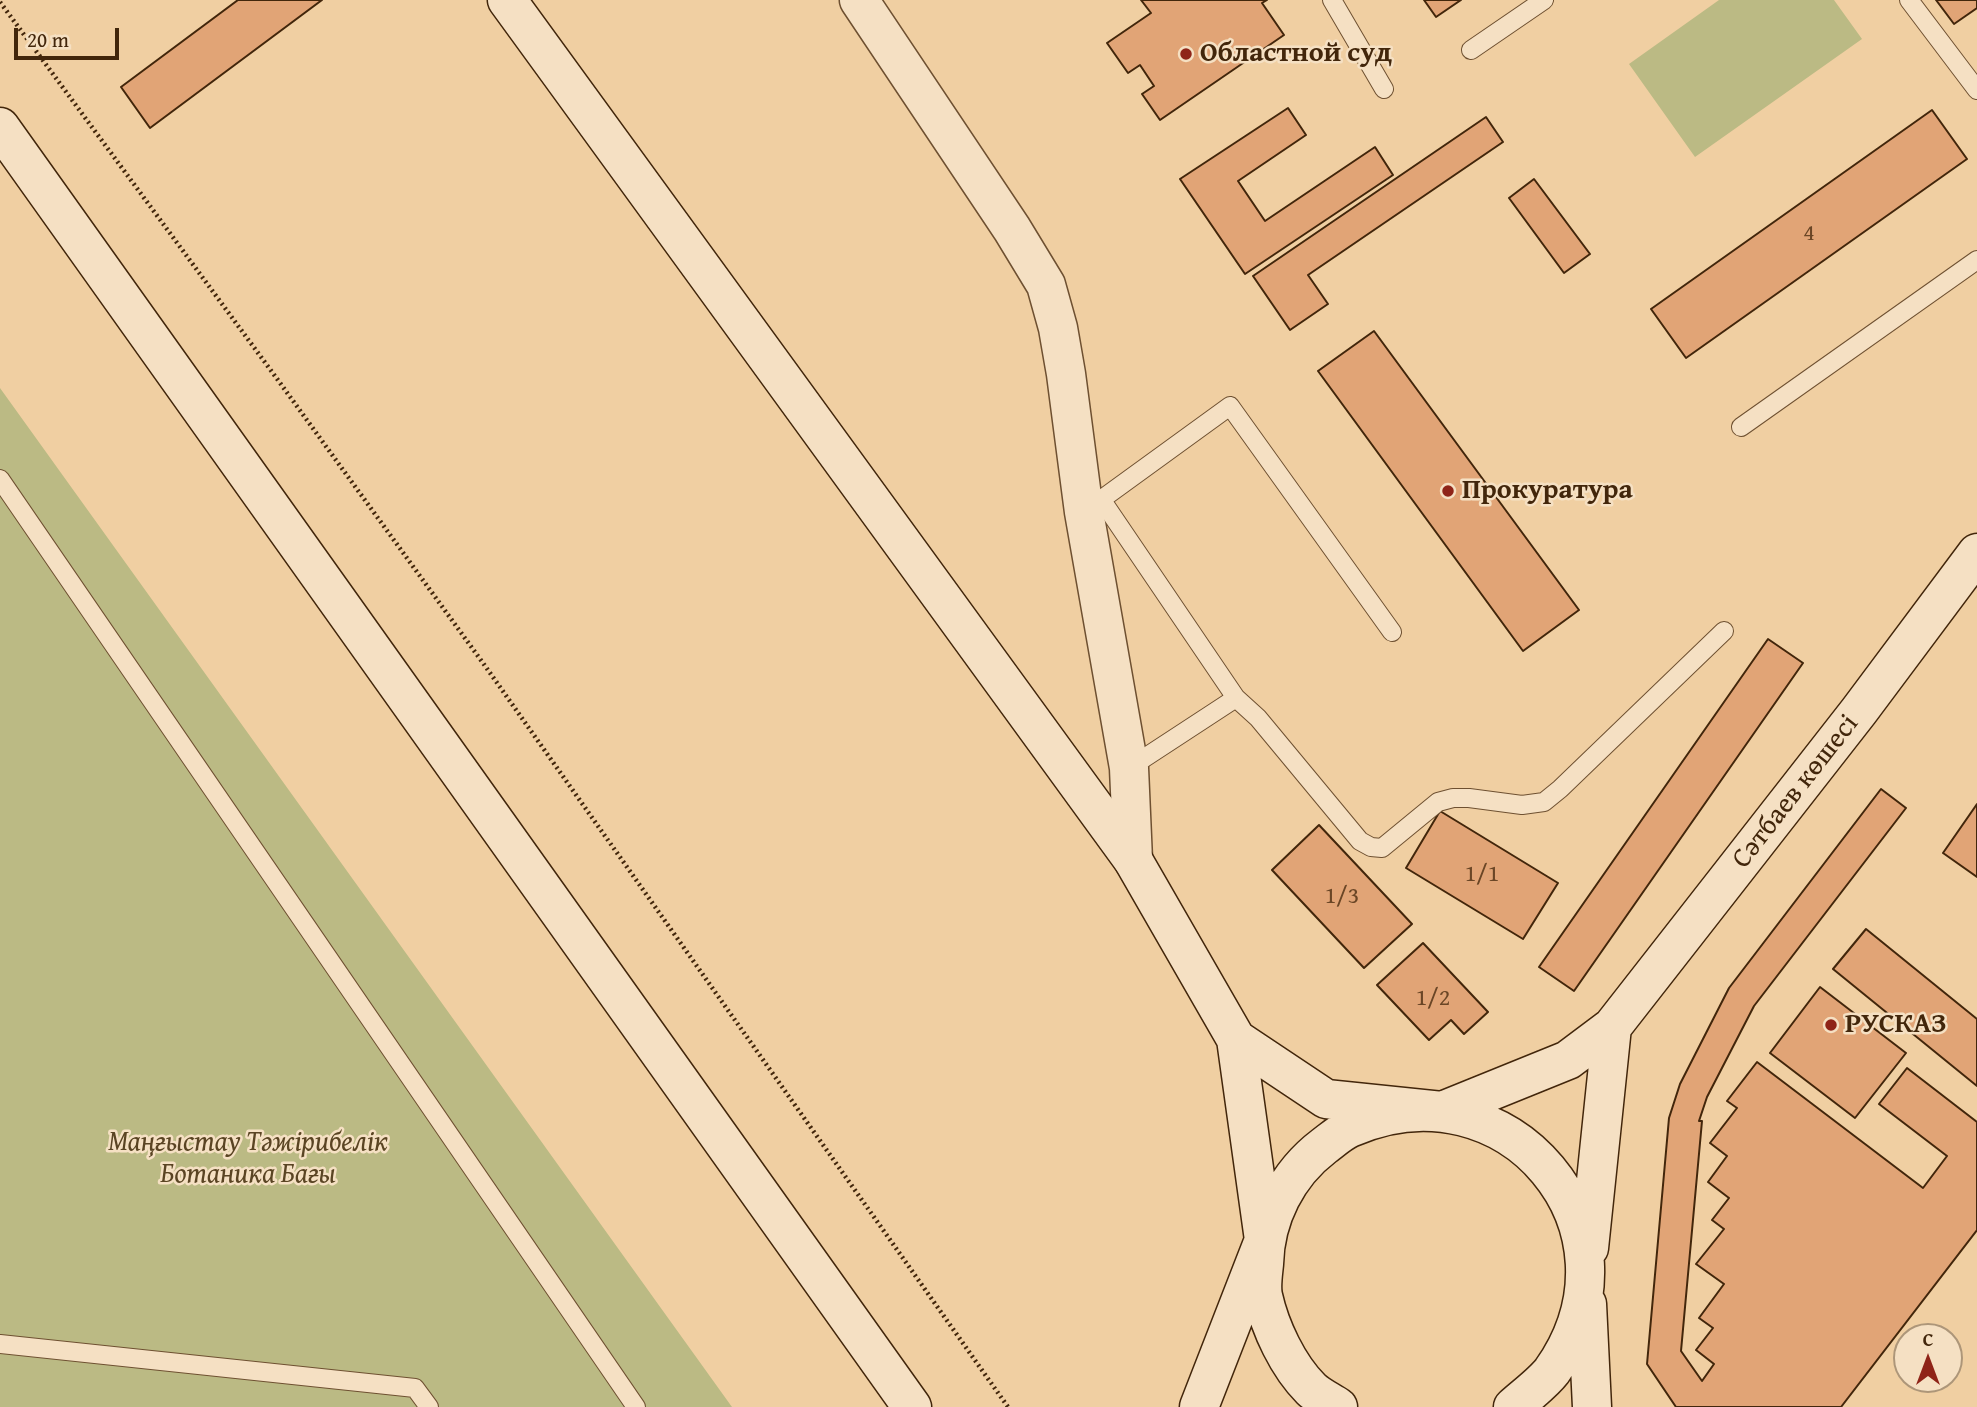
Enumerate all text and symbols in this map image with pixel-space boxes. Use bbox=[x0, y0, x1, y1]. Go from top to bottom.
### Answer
scale bar bbox=[18, 14, 122, 58]
text: 20 m bbox=[27, 24, 69, 55]
place label: Областной суд bbox=[1200, 37, 1392, 71]
marker: Областной суд bbox=[1178, 46, 1194, 62]
house number: 4 bbox=[1803, 220, 1815, 248]
place label: Прокуратура bbox=[1462, 474, 1633, 508]
marker: Прокуратура bbox=[1440, 483, 1456, 499]
street label: Сәтбаев көшесі bbox=[1726, 708, 1866, 876]
house number: 1/1 bbox=[1465, 861, 1499, 889]
house number: 1/3 bbox=[1325, 883, 1359, 911]
house number: 1/2 bbox=[1416, 985, 1450, 1013]
place label: РУСКАЗ bbox=[1845, 1008, 1947, 1042]
marker: РУСКАЗ bbox=[1823, 1017, 1839, 1033]
park label: Маңғыстау Тәжірибелік Ботаника Бағы bbox=[108, 1126, 388, 1192]
north arrow bbox=[1893, 1323, 1963, 1393]
text: С bbox=[1923, 1325, 1933, 1353]

